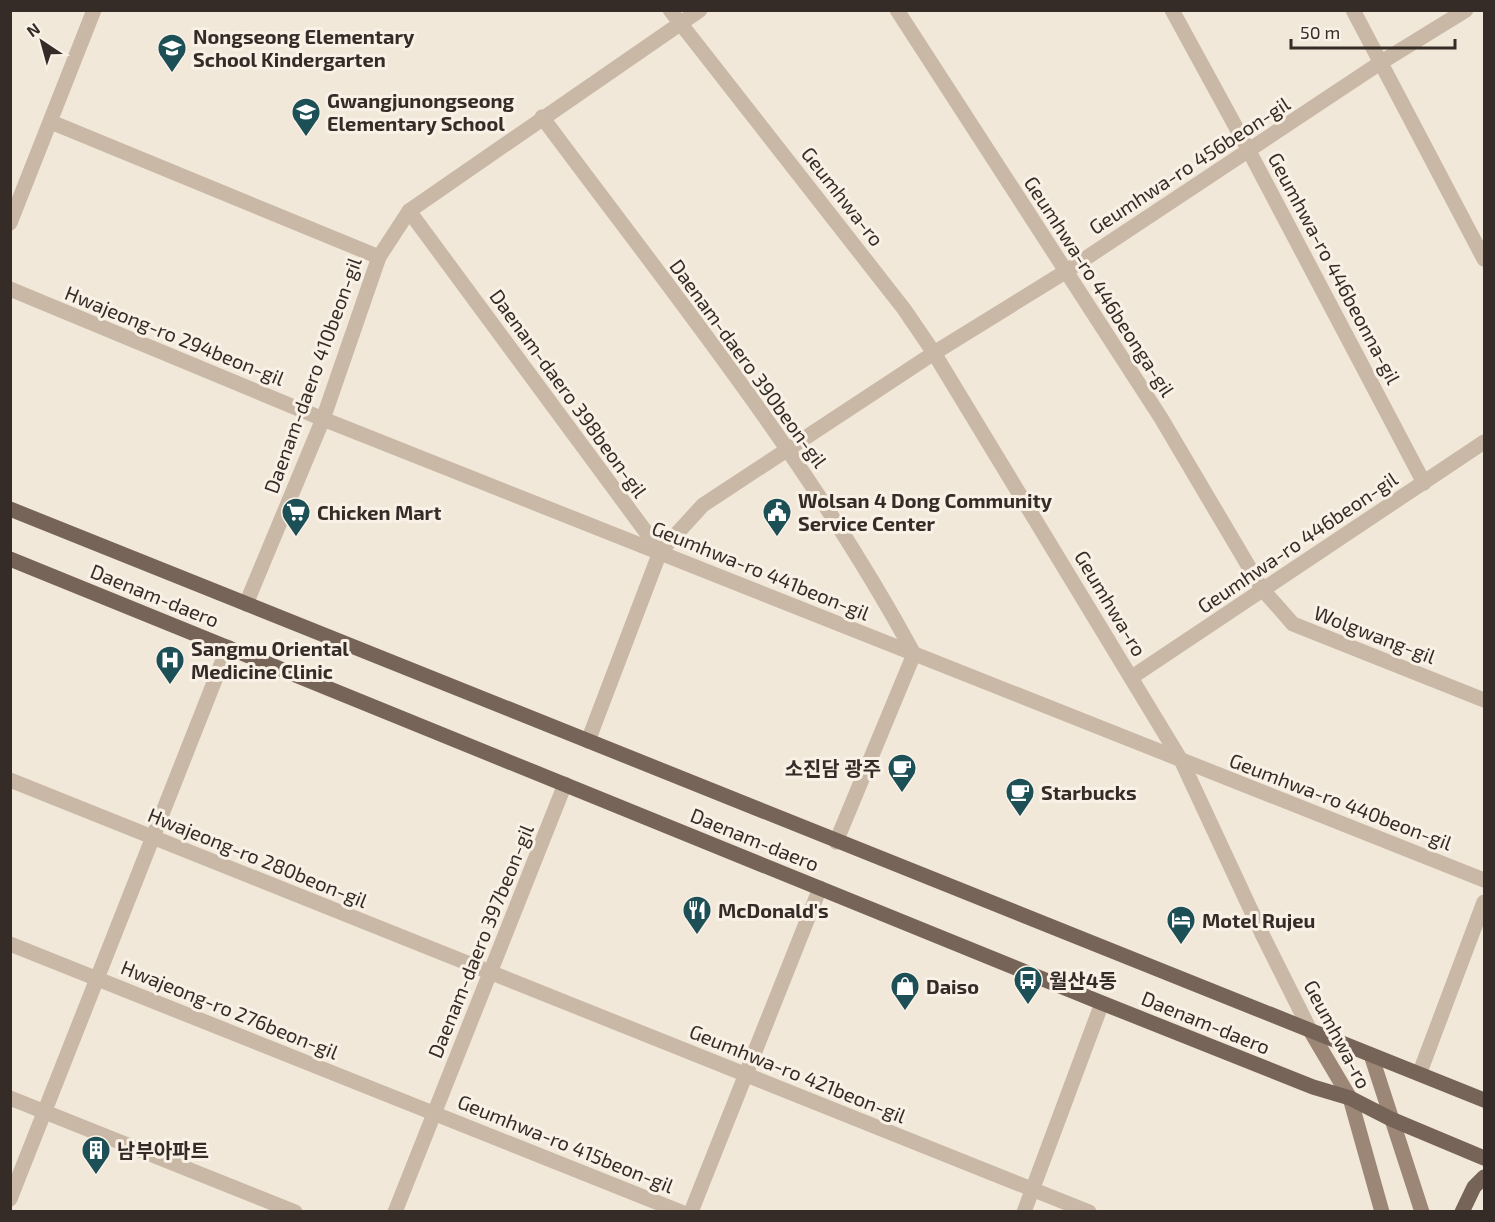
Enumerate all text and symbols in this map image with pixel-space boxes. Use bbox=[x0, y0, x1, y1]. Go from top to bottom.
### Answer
north arrow bbox=[12, 12, 72, 72]
scale bar bbox=[1291, 12, 1454, 50]
text: N bbox=[23, 18, 43, 41]
text: 50 m bbox=[1300, 21, 1340, 43]
place label: Nongseong Elementary School Kindergarten bbox=[193, 24, 415, 71]
school or university icon: Nongseong Elementary School Kindergarten bbox=[156, 32, 188, 74]
place label: Gwangjunongseong Elementary School bbox=[327, 88, 515, 136]
street label: Geumhwa-ro 456beon-gil bbox=[1084, 91, 1294, 239]
school or university icon: Gwangjunongseong Elementary School bbox=[290, 96, 322, 138]
street label: Geumhwa-ro bbox=[797, 142, 889, 250]
street label: Geumhwa-ro 446beonna-gil bbox=[1264, 148, 1406, 388]
street label: Geumhwa-ro 446beonga-gil bbox=[1020, 171, 1180, 401]
street label: Daenam-daero 410beon-gil bbox=[258, 254, 366, 496]
street label: Daenam-daero 390beon-gil bbox=[665, 254, 833, 472]
street label: Hwajeong-ro 294beon-gil bbox=[62, 280, 288, 390]
street label: Daenam-daero 398beon-gil bbox=[485, 284, 653, 502]
street label: Geumhwa-ro 446beon-gil bbox=[1192, 466, 1402, 618]
place label: Wolsan 4 Dong Community Service Center bbox=[798, 488, 1053, 535]
supermarket icon: Chicken Mart bbox=[280, 496, 312, 538]
public building icon: Wolsan 4 Dong Community Service Center bbox=[761, 496, 793, 538]
place label: Chicken Mart bbox=[317, 500, 441, 524]
street label: Geumhwa-ro 441beon-gil bbox=[649, 515, 873, 625]
street label: Geumhwa-ro bbox=[1070, 546, 1152, 660]
street label: Daenam-daero bbox=[87, 558, 223, 632]
street label: Wolgwang-gil bbox=[1311, 600, 1439, 668]
place label: Sangmu Oriental Medicine Clinic bbox=[191, 636, 349, 683]
hospital icon: Sangmu Oriental Medicine Clinic bbox=[154, 644, 186, 686]
street label: Geumhwa-ro 440beon-gil bbox=[1226, 747, 1456, 855]
cafe icon: 소진담 광주 bbox=[886, 752, 918, 794]
place label: 소진담 광주 bbox=[785, 756, 881, 780]
cafe icon: Starbucks bbox=[1004, 776, 1036, 818]
place label: Starbucks bbox=[1041, 780, 1137, 804]
street label: Hwajeong-ro 280beon-gil bbox=[145, 802, 371, 912]
street label: Daenam-daero bbox=[687, 802, 823, 876]
street label: Daenam-daero 397beon-gil bbox=[422, 821, 538, 1061]
restaurant icon: McDonald's bbox=[681, 894, 713, 936]
place label: McDonald's bbox=[718, 898, 829, 922]
hotel icon: Motel Rujeu bbox=[1165, 904, 1197, 946]
place label: Motel Rujeu bbox=[1202, 908, 1315, 932]
street label: Hwajeong-ro 276beon-gil bbox=[118, 954, 342, 1064]
bus stop icon: 월산4동 bbox=[1012, 964, 1044, 1006]
place label: 월산4동 bbox=[1049, 968, 1117, 992]
shop icon: Daiso bbox=[889, 970, 921, 1012]
place label: Daiso bbox=[926, 974, 979, 998]
street label: Geumhwa-ro bbox=[1299, 976, 1377, 1092]
street label: Daenam-daero bbox=[1138, 985, 1274, 1059]
street label: Geumhwa-ro 421beon-gil bbox=[686, 1019, 910, 1128]
street label: Geumhwa-ro 415beon-gil bbox=[454, 1089, 678, 1197]
building icon: 남부아파트 bbox=[80, 1134, 112, 1176]
place label: 남부아파트 bbox=[117, 1138, 209, 1162]

